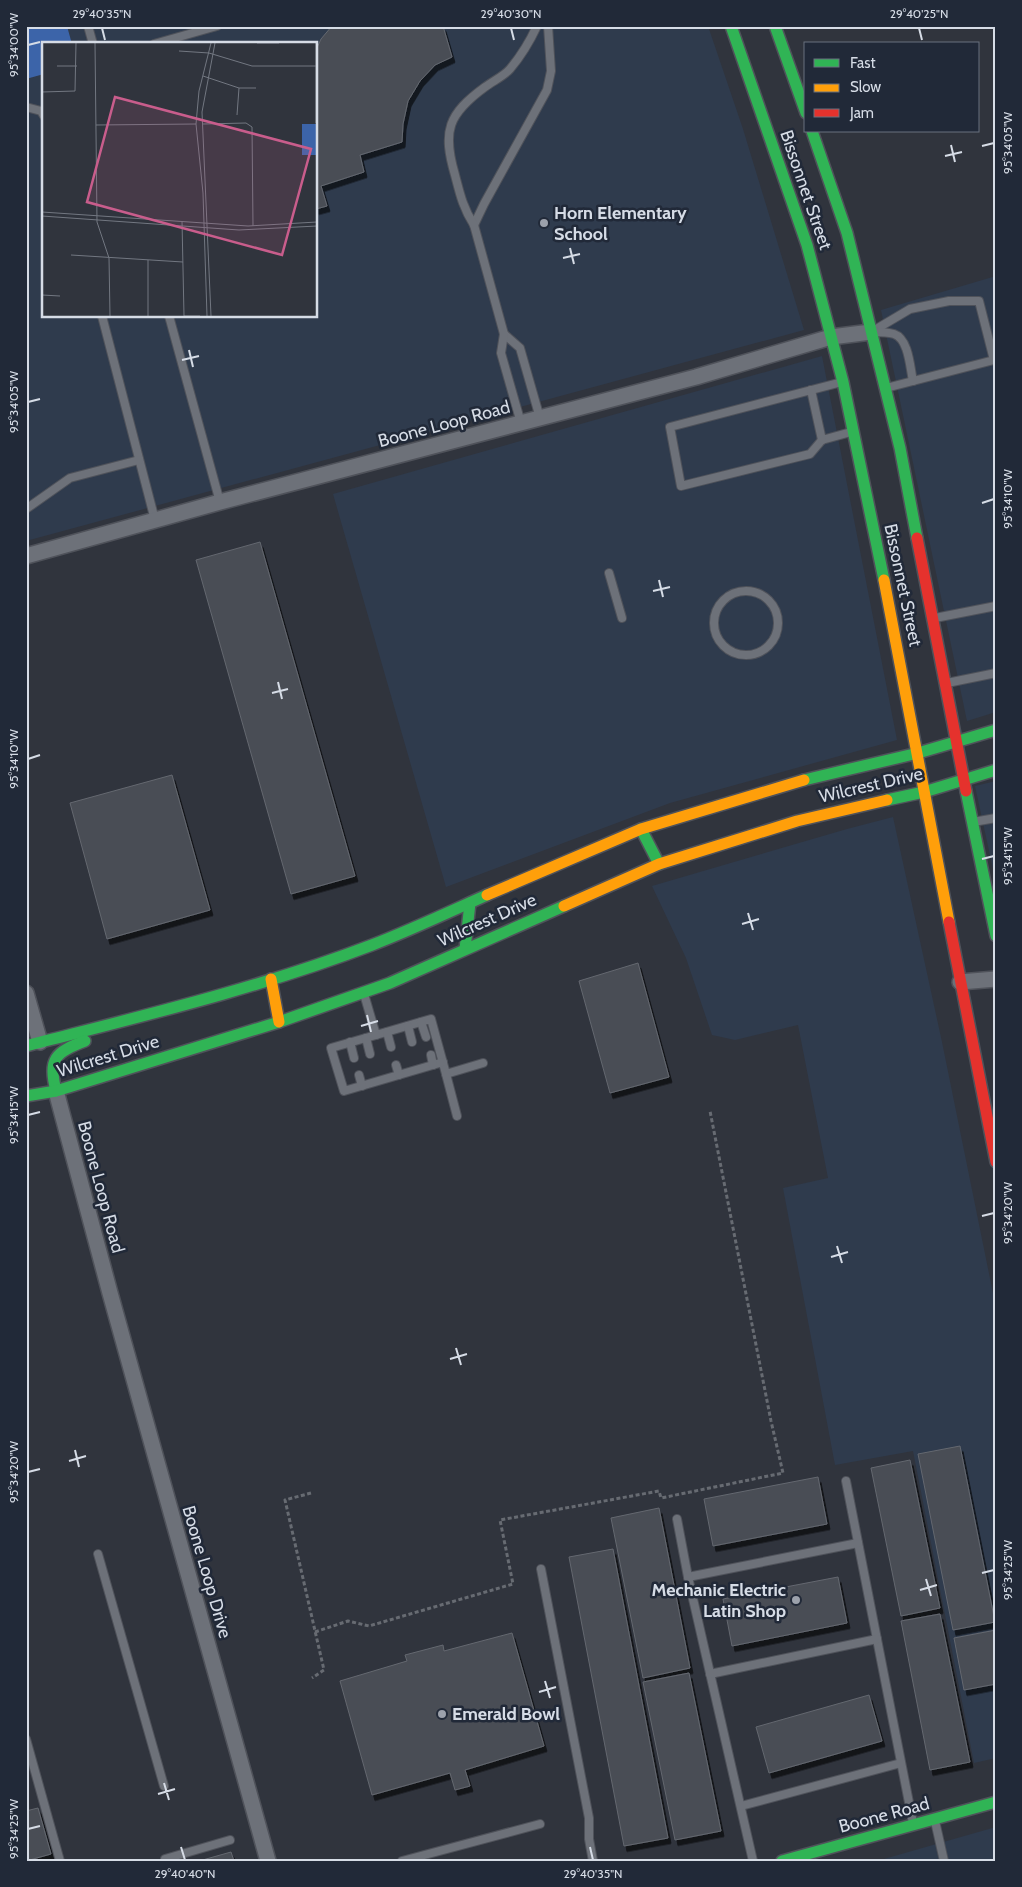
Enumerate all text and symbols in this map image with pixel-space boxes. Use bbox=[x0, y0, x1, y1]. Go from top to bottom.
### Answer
text: 29°40'35"N bbox=[73, 6, 131, 21]
text: 29°40'30"N bbox=[481, 6, 541, 21]
text: 29°40'25"N bbox=[890, 6, 948, 21]
text: 95°34'00"W bbox=[6, 12, 21, 77]
inset map bbox=[42, 42, 318, 318]
legend bbox=[804, 42, 980, 132]
text: Fast bbox=[850, 54, 875, 72]
text: Slow bbox=[850, 78, 881, 96]
text: Jam bbox=[849, 104, 874, 122]
text: 95°34'05"W bbox=[1000, 111, 1015, 174]
street label: Bissonnet Street bbox=[775, 127, 837, 253]
place label: Horn Elementary School bbox=[554, 202, 687, 245]
marker: Horn Elementary School bbox=[538, 217, 550, 229]
text: 95°34'05"W bbox=[6, 370, 21, 433]
street label: Boone Loop Road bbox=[376, 396, 512, 452]
text: 95°34'10"W bbox=[1000, 469, 1015, 529]
street label: Bissonnet Street bbox=[879, 522, 927, 648]
text: 95°34'10"W bbox=[6, 729, 21, 789]
street label: Wilcrest Drive bbox=[817, 762, 925, 808]
text: 95°34'15"W bbox=[1000, 826, 1015, 885]
street label: Wilcrest Drive bbox=[434, 888, 540, 952]
street label: Wilcrest Drive bbox=[54, 1030, 162, 1082]
text: 95°34'15"W bbox=[6, 1085, 21, 1144]
street label: Boone Loop Road bbox=[73, 1119, 129, 1255]
text: 95°34'20"W bbox=[1000, 1181, 1015, 1244]
text: 95°34'20"W bbox=[6, 1440, 21, 1503]
street label: Boone Loop Drive bbox=[178, 1503, 236, 1641]
text: 95°34'25"W bbox=[1000, 1539, 1015, 1600]
place label: Mechanic Electric Latin Shop bbox=[651, 1579, 786, 1622]
marker: Mechanic Electric Latin Shop bbox=[790, 1594, 802, 1606]
place label: Emerald Bowl bbox=[452, 1703, 560, 1725]
marker: Emerald Bowl bbox=[436, 1708, 448, 1720]
street label: Boone Road bbox=[836, 1792, 932, 1838]
text: 95°34'25"W bbox=[6, 1798, 21, 1859]
text: 29°40'40"N bbox=[154, 1866, 216, 1881]
text: 29°40'35"N bbox=[564, 1866, 622, 1881]

